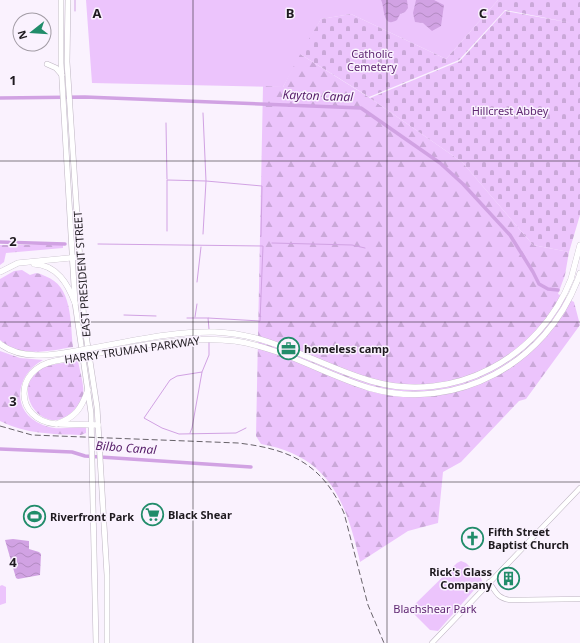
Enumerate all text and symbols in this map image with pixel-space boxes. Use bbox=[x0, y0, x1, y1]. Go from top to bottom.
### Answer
text: A bbox=[93, 4, 102, 22]
text: B bbox=[286, 4, 294, 22]
text: C bbox=[479, 4, 487, 22]
north arrow bbox=[12, 12, 52, 52]
text: N bbox=[13, 29, 30, 42]
park label: Catholic Cemetery bbox=[347, 46, 397, 74]
text: 1 bbox=[9, 71, 17, 89]
water label: Kayton Canal bbox=[282, 86, 355, 105]
park label: Hillcrest Abbey bbox=[472, 103, 549, 118]
street label: EAST PRESIDENT STREET bbox=[70, 210, 93, 338]
text: 2 bbox=[9, 232, 17, 250]
street label: HARRY TRUMAN PARKWAY bbox=[63, 332, 201, 366]
office icon: homeless camp bbox=[275, 336, 301, 362]
place label: homeless camp bbox=[304, 341, 389, 356]
text: 3 bbox=[9, 392, 17, 410]
water label: Bilbo Canal bbox=[95, 437, 158, 458]
supermarket icon: Black Shear bbox=[140, 502, 166, 528]
sports icon: Riverfront Park bbox=[22, 504, 48, 530]
place label: Black Shear bbox=[168, 507, 232, 522]
place label: Riverfront Park bbox=[50, 509, 134, 524]
place label: Fifth Street Baptist Church bbox=[488, 524, 569, 552]
church icon: Fifth Street Baptist Church bbox=[459, 525, 485, 551]
text: 4 bbox=[9, 553, 17, 571]
place label: Rick's Glass Company bbox=[429, 564, 493, 592]
building icon: Rick's Glass Company bbox=[495, 565, 521, 591]
park label: Blachshear Park bbox=[393, 601, 477, 616]

